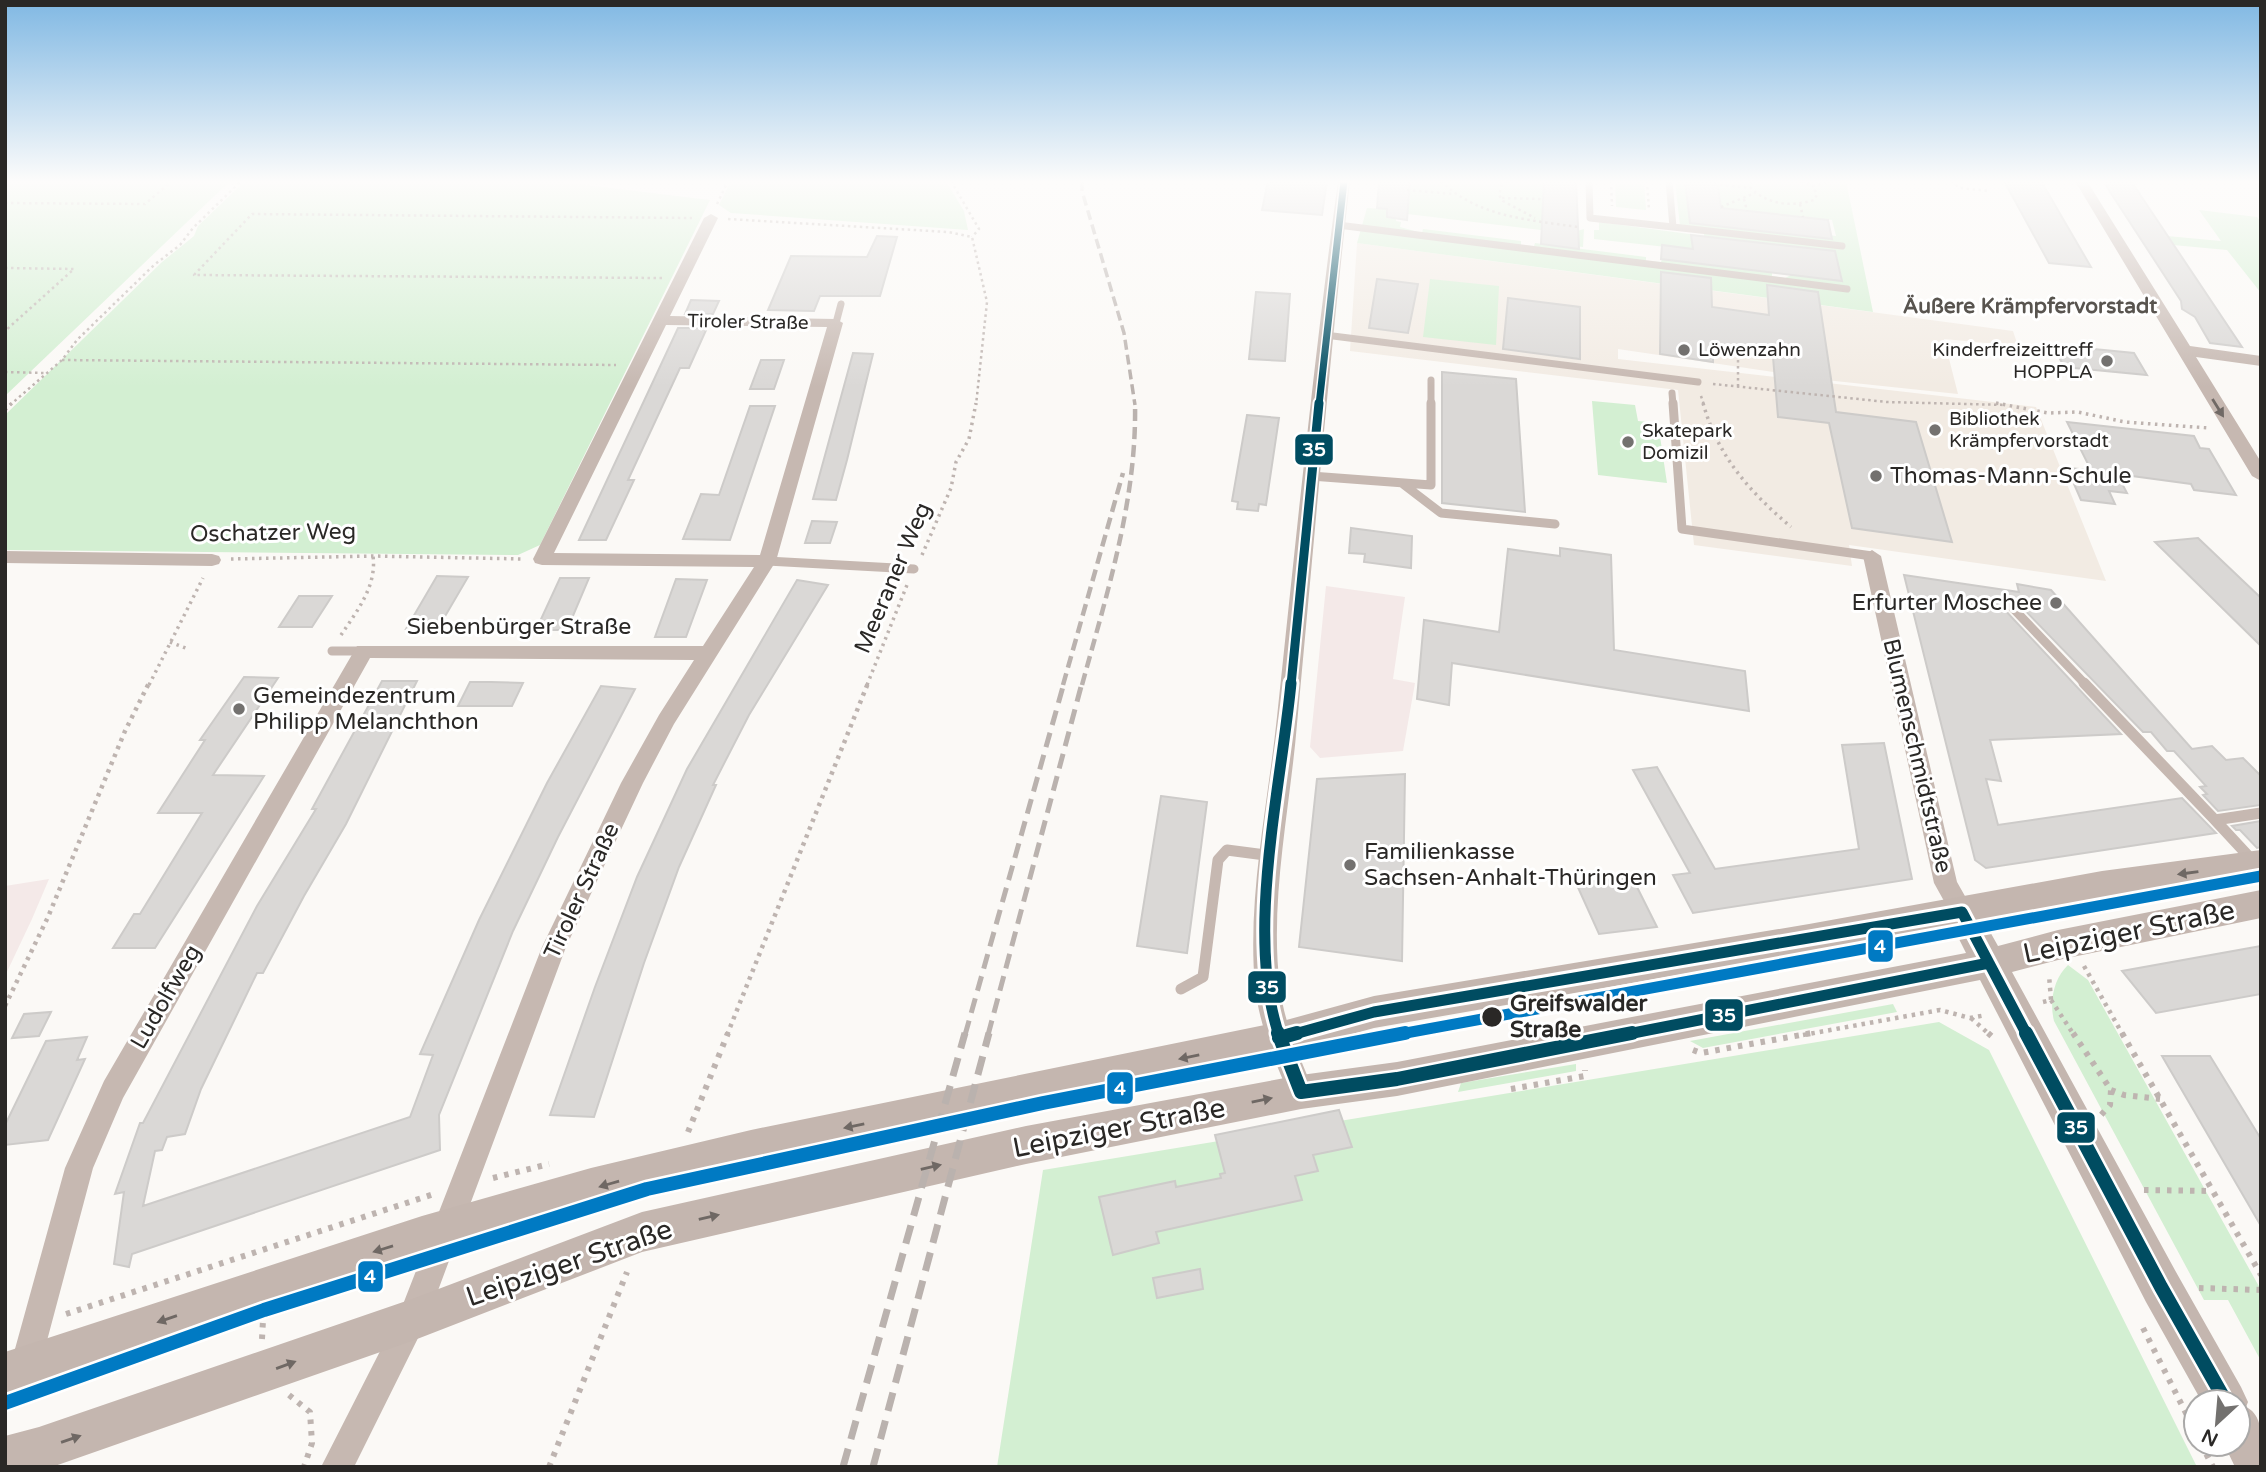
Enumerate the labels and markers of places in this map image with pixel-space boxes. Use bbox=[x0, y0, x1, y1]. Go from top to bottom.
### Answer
place label: Löwenzahn bbox=[1698, 339, 1801, 361]
place label: Kinderfreizeittreff HOPPLA bbox=[1932, 339, 2093, 383]
marker: Löwenzahn bbox=[1676, 342, 1692, 358]
marker: Kinderfreizeittreff HOPPLA bbox=[2099, 353, 2115, 369]
place label: Bibliothek Krämpfervorstadt bbox=[1949, 408, 2109, 452]
place label: Skatepark Domizil bbox=[1642, 420, 1732, 464]
marker: Bibliothek Krämpfervorstadt bbox=[1927, 422, 1943, 438]
marker: Skatepark Domizil bbox=[1620, 434, 1636, 450]
place label: Thomas-Mann-Schule bbox=[1890, 462, 2132, 490]
marker: Thomas-Mann-Schule bbox=[1868, 468, 1884, 484]
place label: Erfurter Moschee bbox=[1851, 589, 2042, 617]
marker: Erfurter Moschee bbox=[2048, 595, 2064, 611]
place label: Gemeindezentrum Philipp Melanchthon bbox=[253, 682, 479, 736]
marker: Gemeindezentrum Philipp Melanchthon bbox=[231, 701, 247, 717]
place label: Familienkasse Sachsen-Anhalt-Thüringen bbox=[1364, 838, 1657, 892]
marker: Familienkasse Sachsen-Anhalt-Thüringen bbox=[1342, 857, 1358, 873]
place label: Greifswalder Straße bbox=[1510, 990, 1649, 1044]
marker: Greifswalder Straße bbox=[1480, 1005, 1504, 1029]

